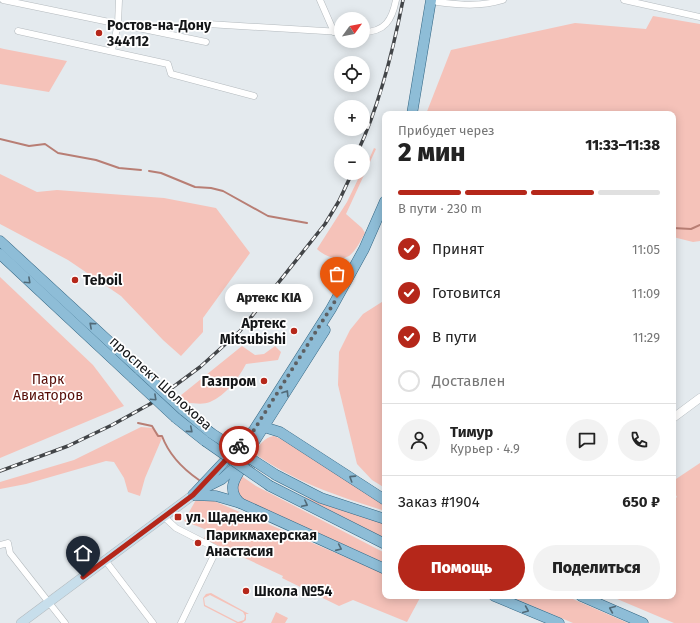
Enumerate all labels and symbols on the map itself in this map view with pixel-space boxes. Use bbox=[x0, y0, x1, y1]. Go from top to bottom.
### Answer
north arrow bbox=[334, 12, 370, 48]
place label: Ростов-на-Дону 344112 bbox=[106, 17, 212, 50]
marker: Ростов-на-Дону 344112 bbox=[94, 28, 104, 38]
pin bbox=[320, 257, 354, 298]
place label: Teboil bbox=[83, 272, 123, 289]
marker: Teboil bbox=[70, 275, 80, 285]
one-way arrow bbox=[24, 276, 31, 283]
callout: Артекс KIA bbox=[225, 284, 313, 312]
place label: Артекс Mitsubishi bbox=[220, 315, 286, 348]
one-way arrow bbox=[89, 322, 97, 330]
marker: Артекс Mitsubishi bbox=[289, 326, 299, 336]
street label: проспект Шолохова bbox=[106, 333, 215, 434]
park label: Парк Авиаторов bbox=[13, 371, 83, 404]
place label: Газпром bbox=[202, 373, 256, 390]
marker: Газпром bbox=[259, 376, 269, 386]
one-way arrow bbox=[281, 390, 288, 397]
one-way arrow bbox=[149, 393, 157, 401]
one-way arrow bbox=[186, 426, 193, 433]
courier bbox=[219, 426, 259, 466]
one-way arrow bbox=[349, 476, 356, 483]
one-way arrow bbox=[300, 499, 308, 506]
place label: ул. Щаденко bbox=[185, 509, 268, 526]
marker: ул. Щаденко bbox=[173, 512, 183, 522]
place label: Парикмахерская Анастасия bbox=[205, 527, 317, 560]
pin bbox=[66, 536, 100, 577]
marker: Парикмахерская Анастасия bbox=[193, 538, 203, 548]
one-way arrow bbox=[335, 543, 342, 551]
place label: Школа №54 bbox=[254, 583, 333, 600]
marker: Школа №54 bbox=[241, 586, 251, 596]
one-way arrow bbox=[523, 605, 530, 613]
one-way arrow bbox=[609, 606, 616, 614]

